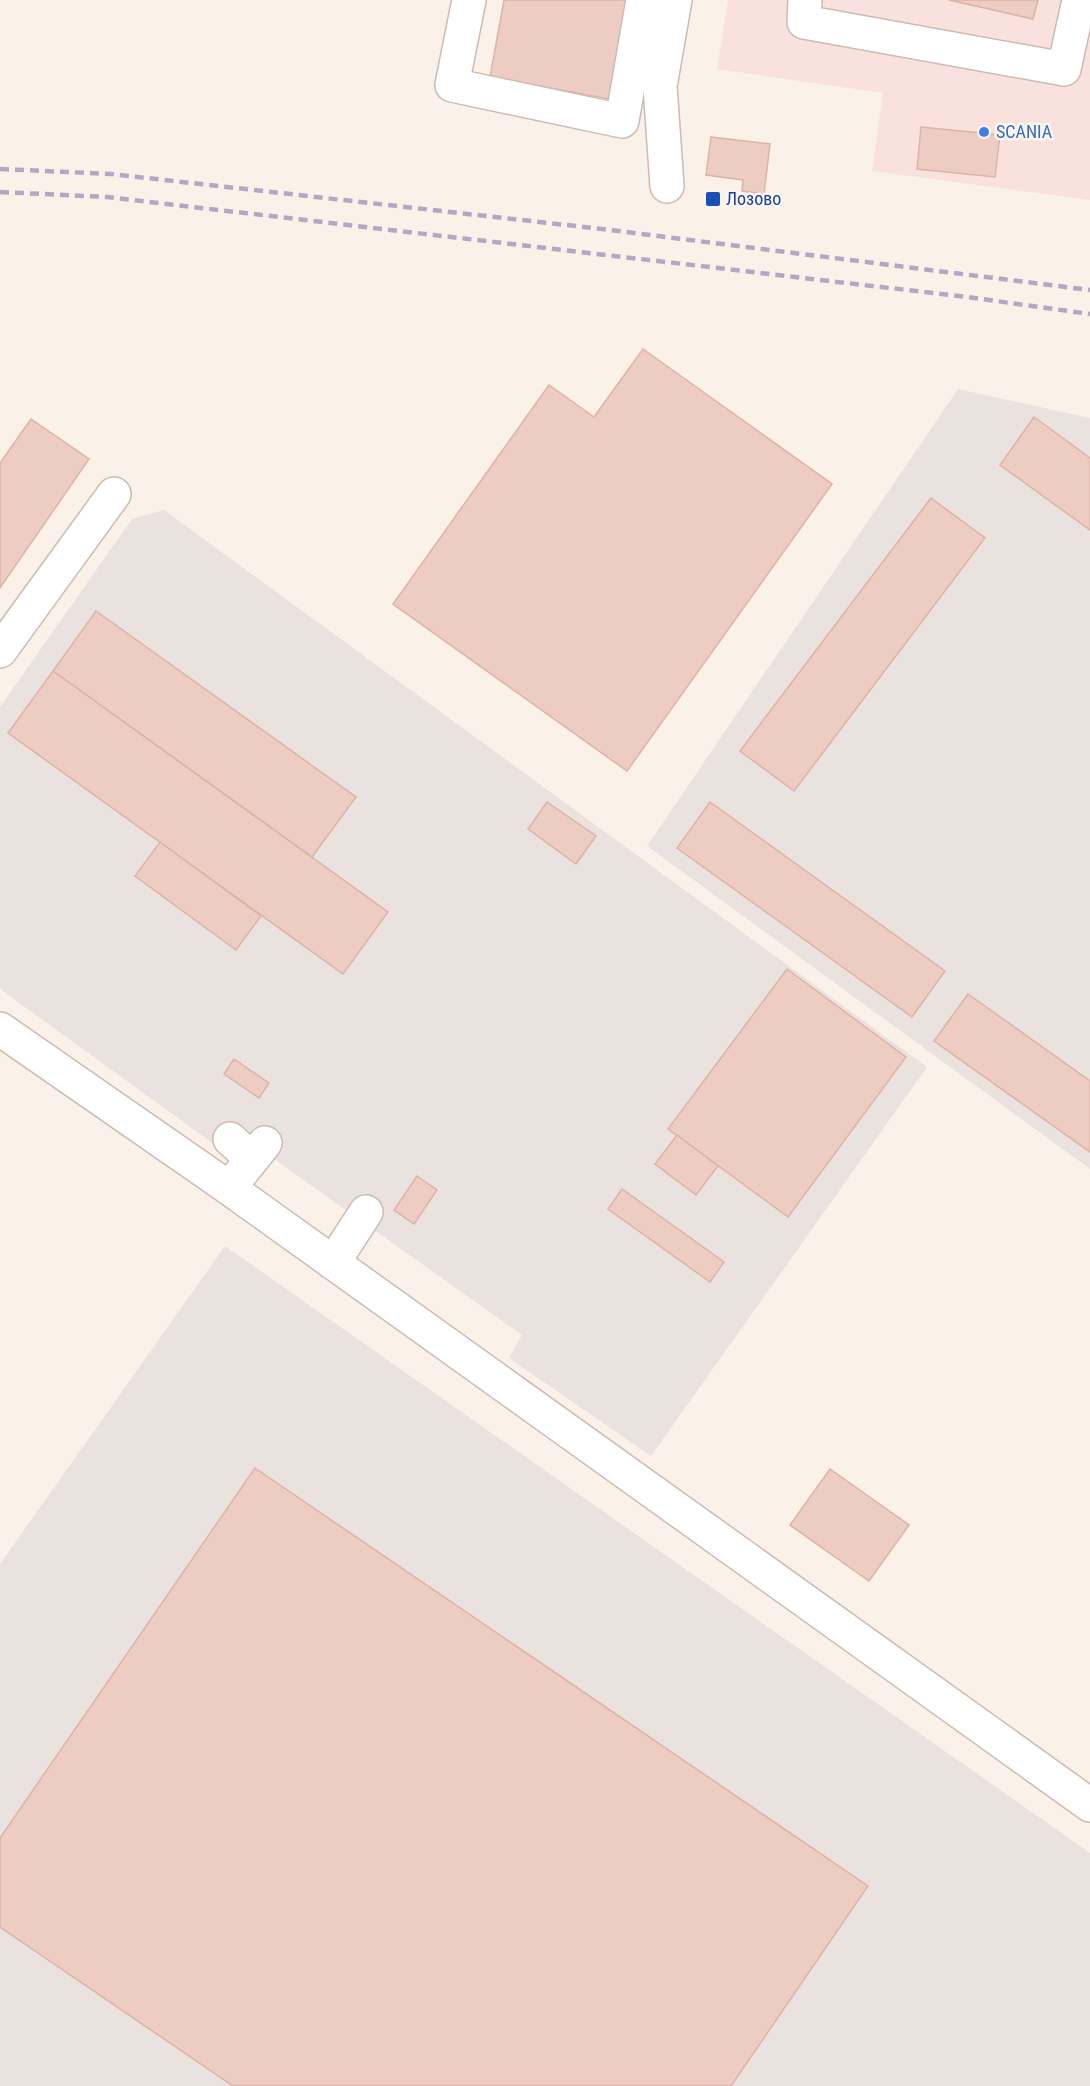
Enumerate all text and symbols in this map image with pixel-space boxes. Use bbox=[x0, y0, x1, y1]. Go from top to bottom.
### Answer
place label: SCANIA bbox=[996, 121, 1053, 142]
marker: SCANIA bbox=[977, 125, 991, 139]
place label: Лозово bbox=[726, 188, 781, 209]
marker: Лозово bbox=[704, 190, 722, 208]

